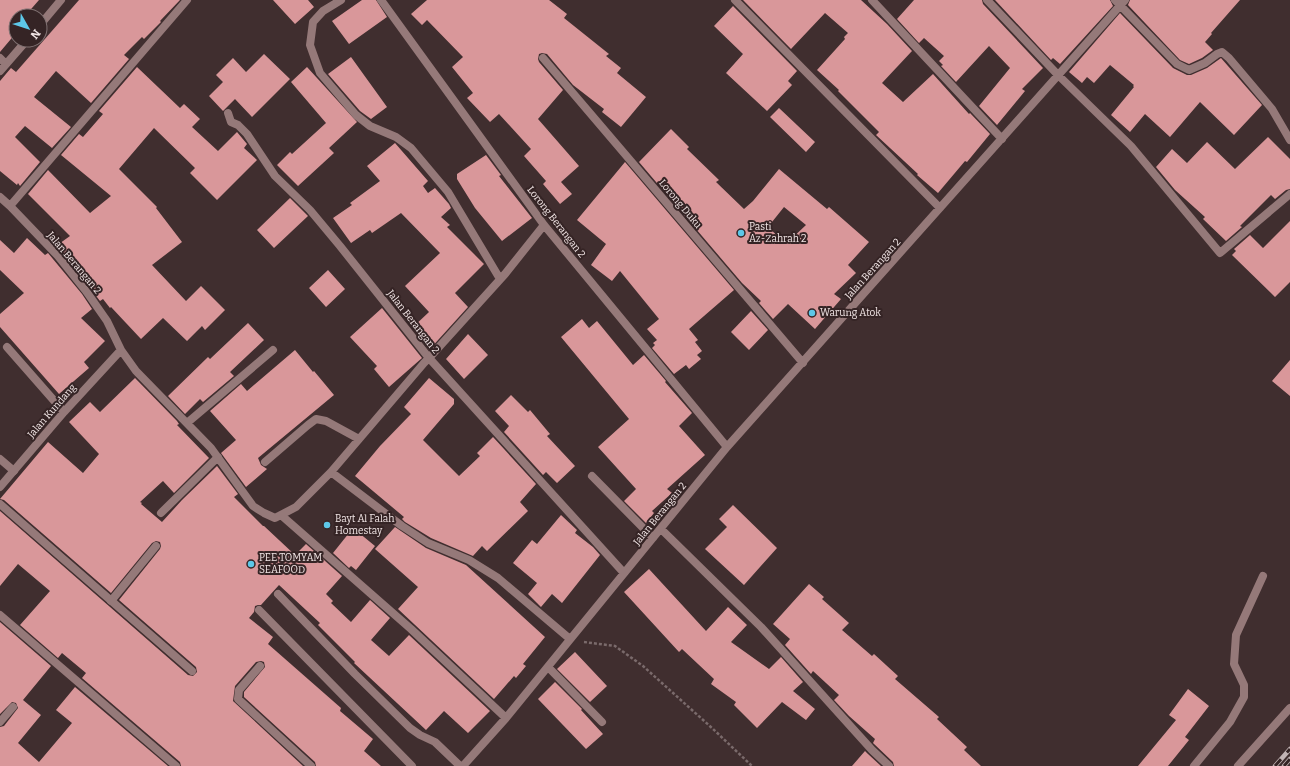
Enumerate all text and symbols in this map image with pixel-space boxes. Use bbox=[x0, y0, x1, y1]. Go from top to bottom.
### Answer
north arrow bbox=[8, 8, 48, 48]
text: N bbox=[27, 27, 43, 42]
street label: Lorong Duku bbox=[656, 177, 704, 231]
street label: Lorong Berangan 2 bbox=[524, 184, 588, 260]
place label: Pasti Az-Zahrah 2 bbox=[749, 221, 806, 245]
marker: Pasti Az-Zahrah 2 bbox=[736, 228, 746, 238]
street label: Jalan Berangan 2 bbox=[44, 229, 104, 297]
street label: Jalan Berangan 2 bbox=[842, 236, 903, 303]
street label: Jalan Berangan 2 bbox=[384, 287, 442, 356]
place label: Warung Atok bbox=[820, 307, 881, 319]
marker: Warung Atok bbox=[807, 308, 817, 318]
street label: Jalan Kundang bbox=[25, 381, 79, 441]
street label: Jalan Berangan 2 bbox=[630, 480, 689, 549]
place label: Bayt Al Falah Homestay bbox=[335, 513, 395, 537]
marker: Bayt Al Falah Homestay bbox=[322, 520, 332, 530]
place label: PEE TOMYAM SEAFOOD bbox=[259, 552, 322, 576]
marker: PEE TOMYAM SEAFOOD bbox=[246, 559, 256, 569]

